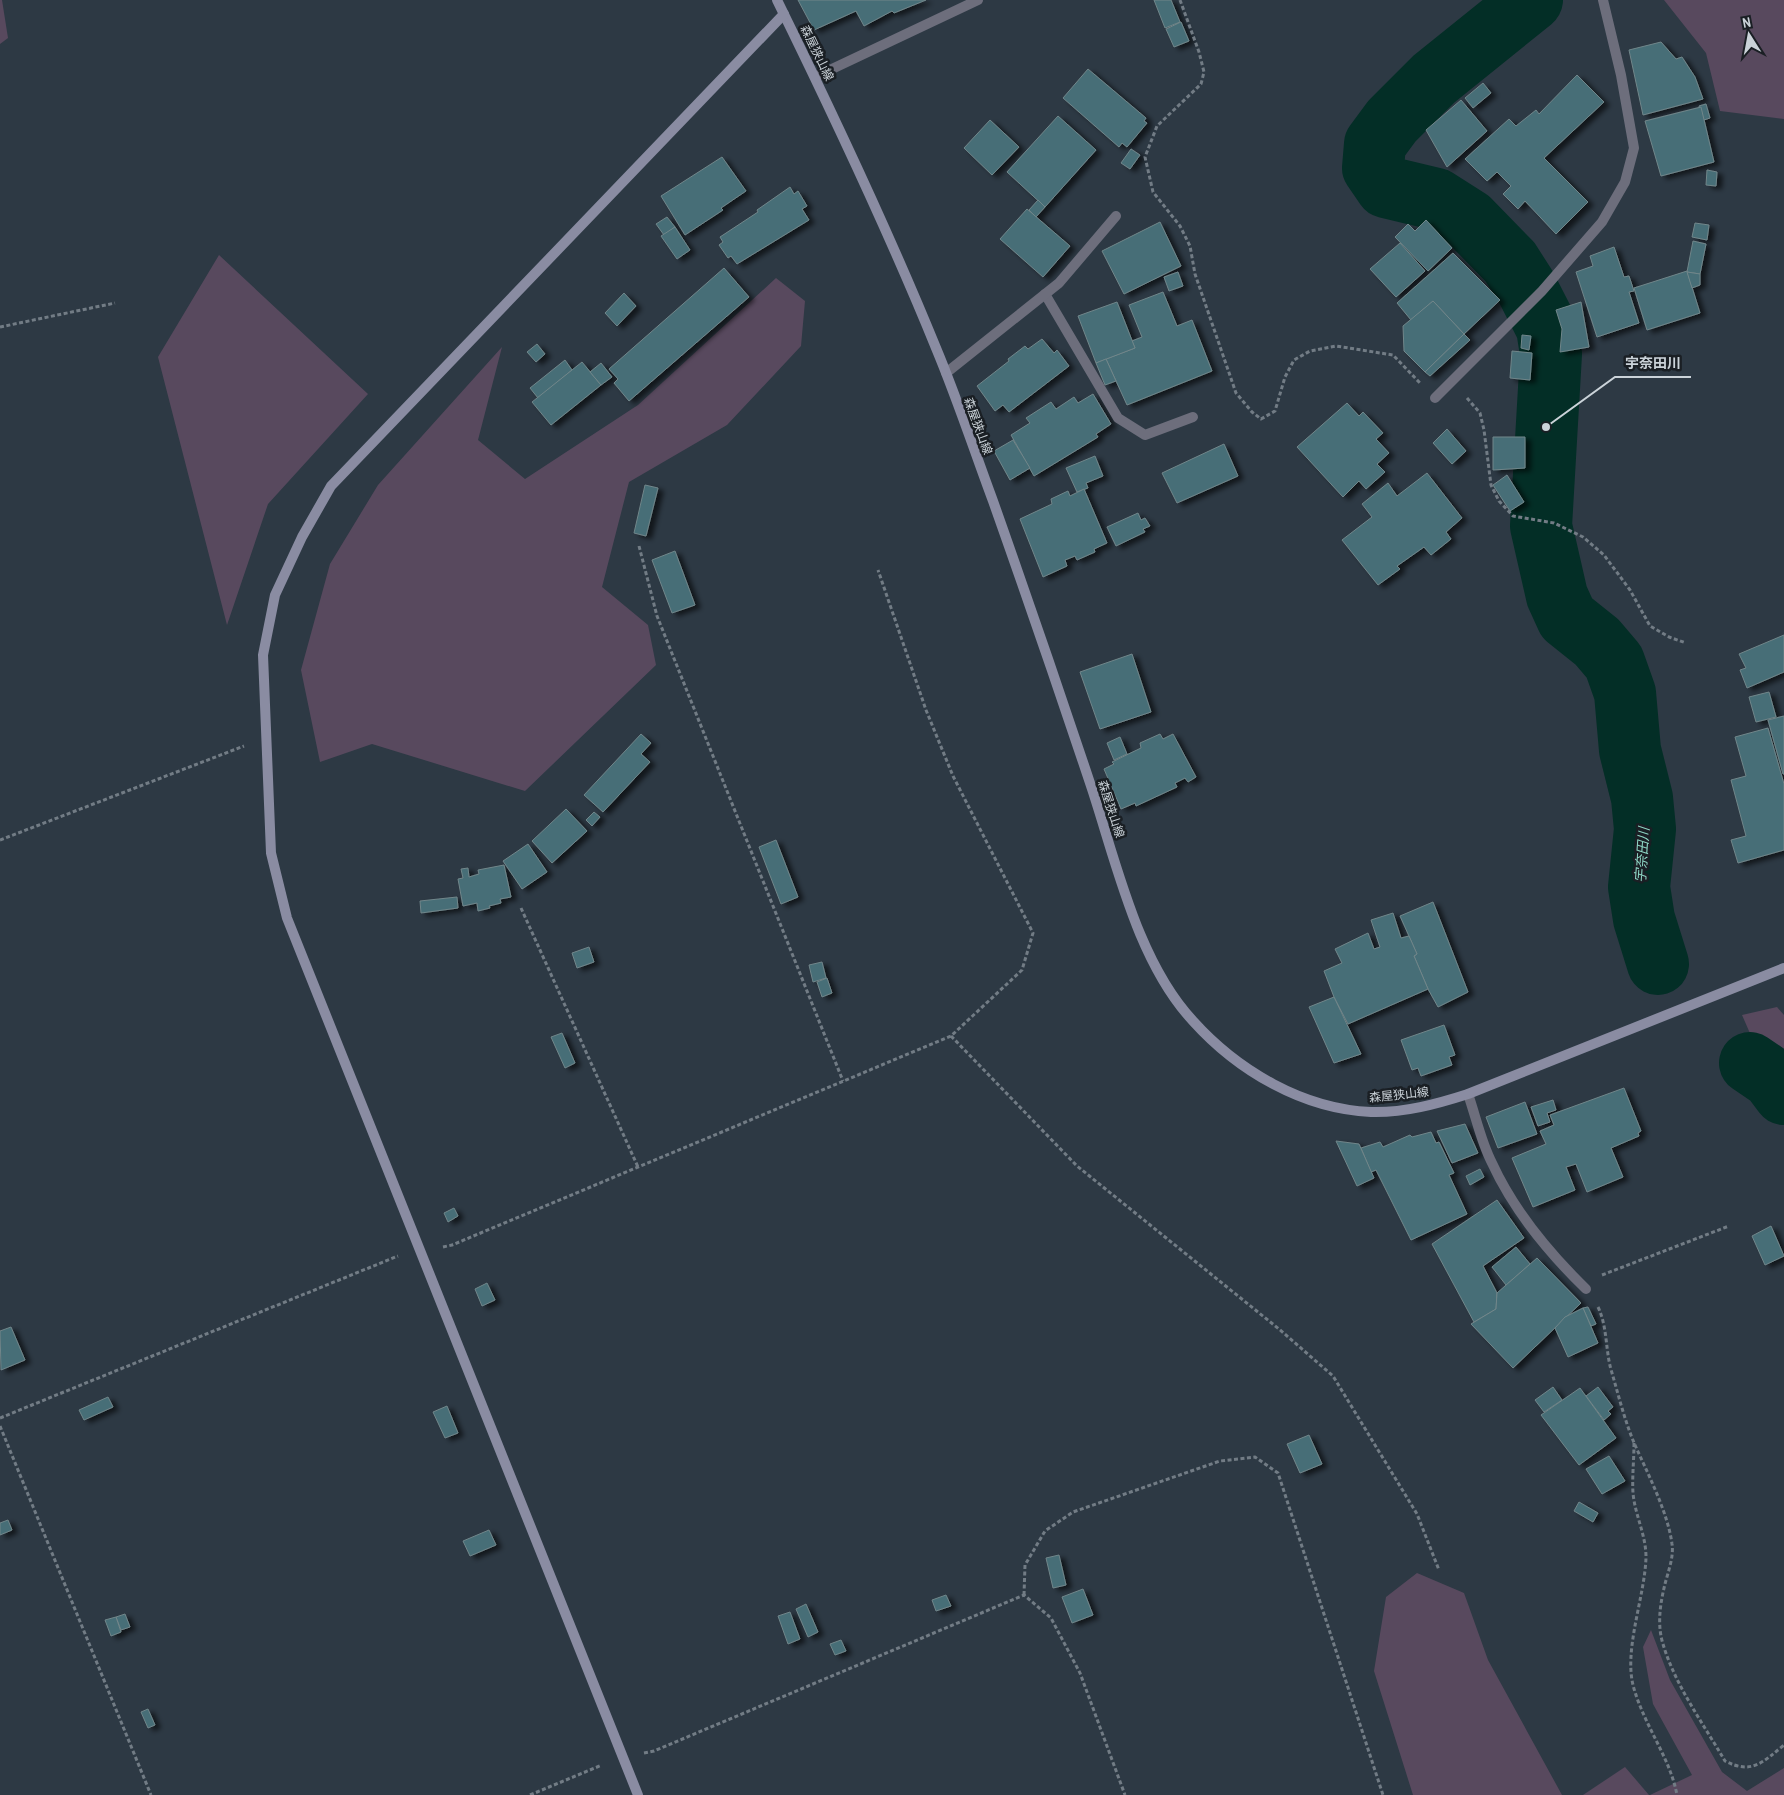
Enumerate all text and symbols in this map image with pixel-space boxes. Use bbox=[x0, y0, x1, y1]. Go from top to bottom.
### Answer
north arrow bbox=[1724, 10, 1774, 60]
text: N bbox=[1741, 13, 1752, 32]
street label: 森屋狭山線 bbox=[797, 23, 837, 83]
callout: 宇奈田川 bbox=[1615, 348, 1691, 377]
text: 宇奈田川 bbox=[1625, 354, 1681, 372]
street label: 森屋狭山線 bbox=[960, 395, 996, 457]
street label: 森屋狭山線 bbox=[1094, 778, 1128, 840]
water label: 宇奈田川 bbox=[1631, 824, 1653, 884]
street label: 森屋狭山線 bbox=[1368, 1084, 1430, 1106]

